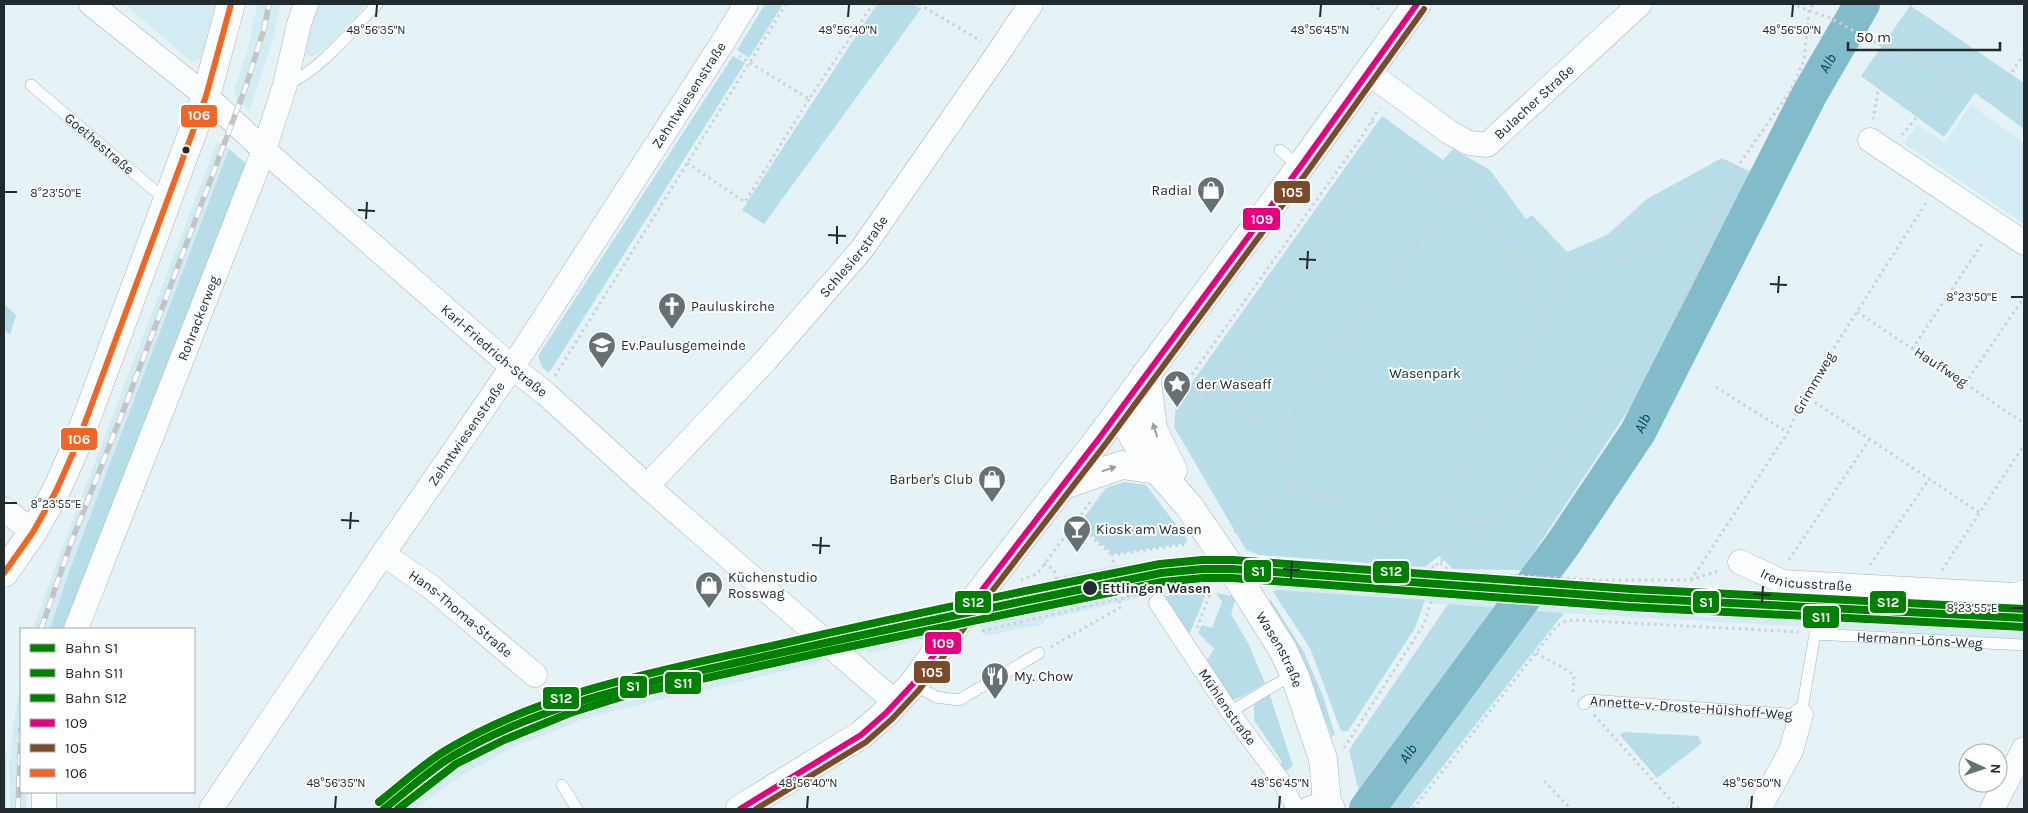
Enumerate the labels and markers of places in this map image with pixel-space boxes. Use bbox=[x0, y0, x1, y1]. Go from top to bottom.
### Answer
unlabelled marker bbox=[181, 145, 191, 155]
shop icon: Radial bbox=[1196, 175, 1226, 214]
place label: Radial bbox=[1152, 182, 1192, 199]
church icon: Pauluskirche bbox=[657, 291, 687, 330]
place label: Pauluskirche bbox=[691, 298, 775, 315]
school or university icon: Ev.Paulusgemeinde bbox=[587, 330, 617, 369]
place label: Ev.Paulusgemeinde bbox=[621, 337, 746, 354]
place icon: der Waseaff bbox=[1162, 369, 1192, 408]
place label: der Waseaff bbox=[1196, 376, 1272, 393]
shop icon: Barber's Club bbox=[977, 464, 1007, 503]
place label: Barber's Club bbox=[889, 471, 973, 488]
bar icon: Kiosk am Wasen bbox=[1062, 514, 1092, 553]
place label: Kiosk am Wasen bbox=[1096, 521, 1202, 538]
place label: Küchenstudio Rosswag bbox=[728, 569, 818, 602]
shop icon: Küchenstudio Rosswag bbox=[694, 570, 724, 609]
marker: Ettlingen Wasen bbox=[1081, 579, 1099, 597]
place label: Ettlingen Wasen bbox=[1102, 580, 1211, 597]
restaurant icon: My. Chow bbox=[980, 661, 1010, 700]
place label: My. Chow bbox=[1014, 668, 1073, 685]

